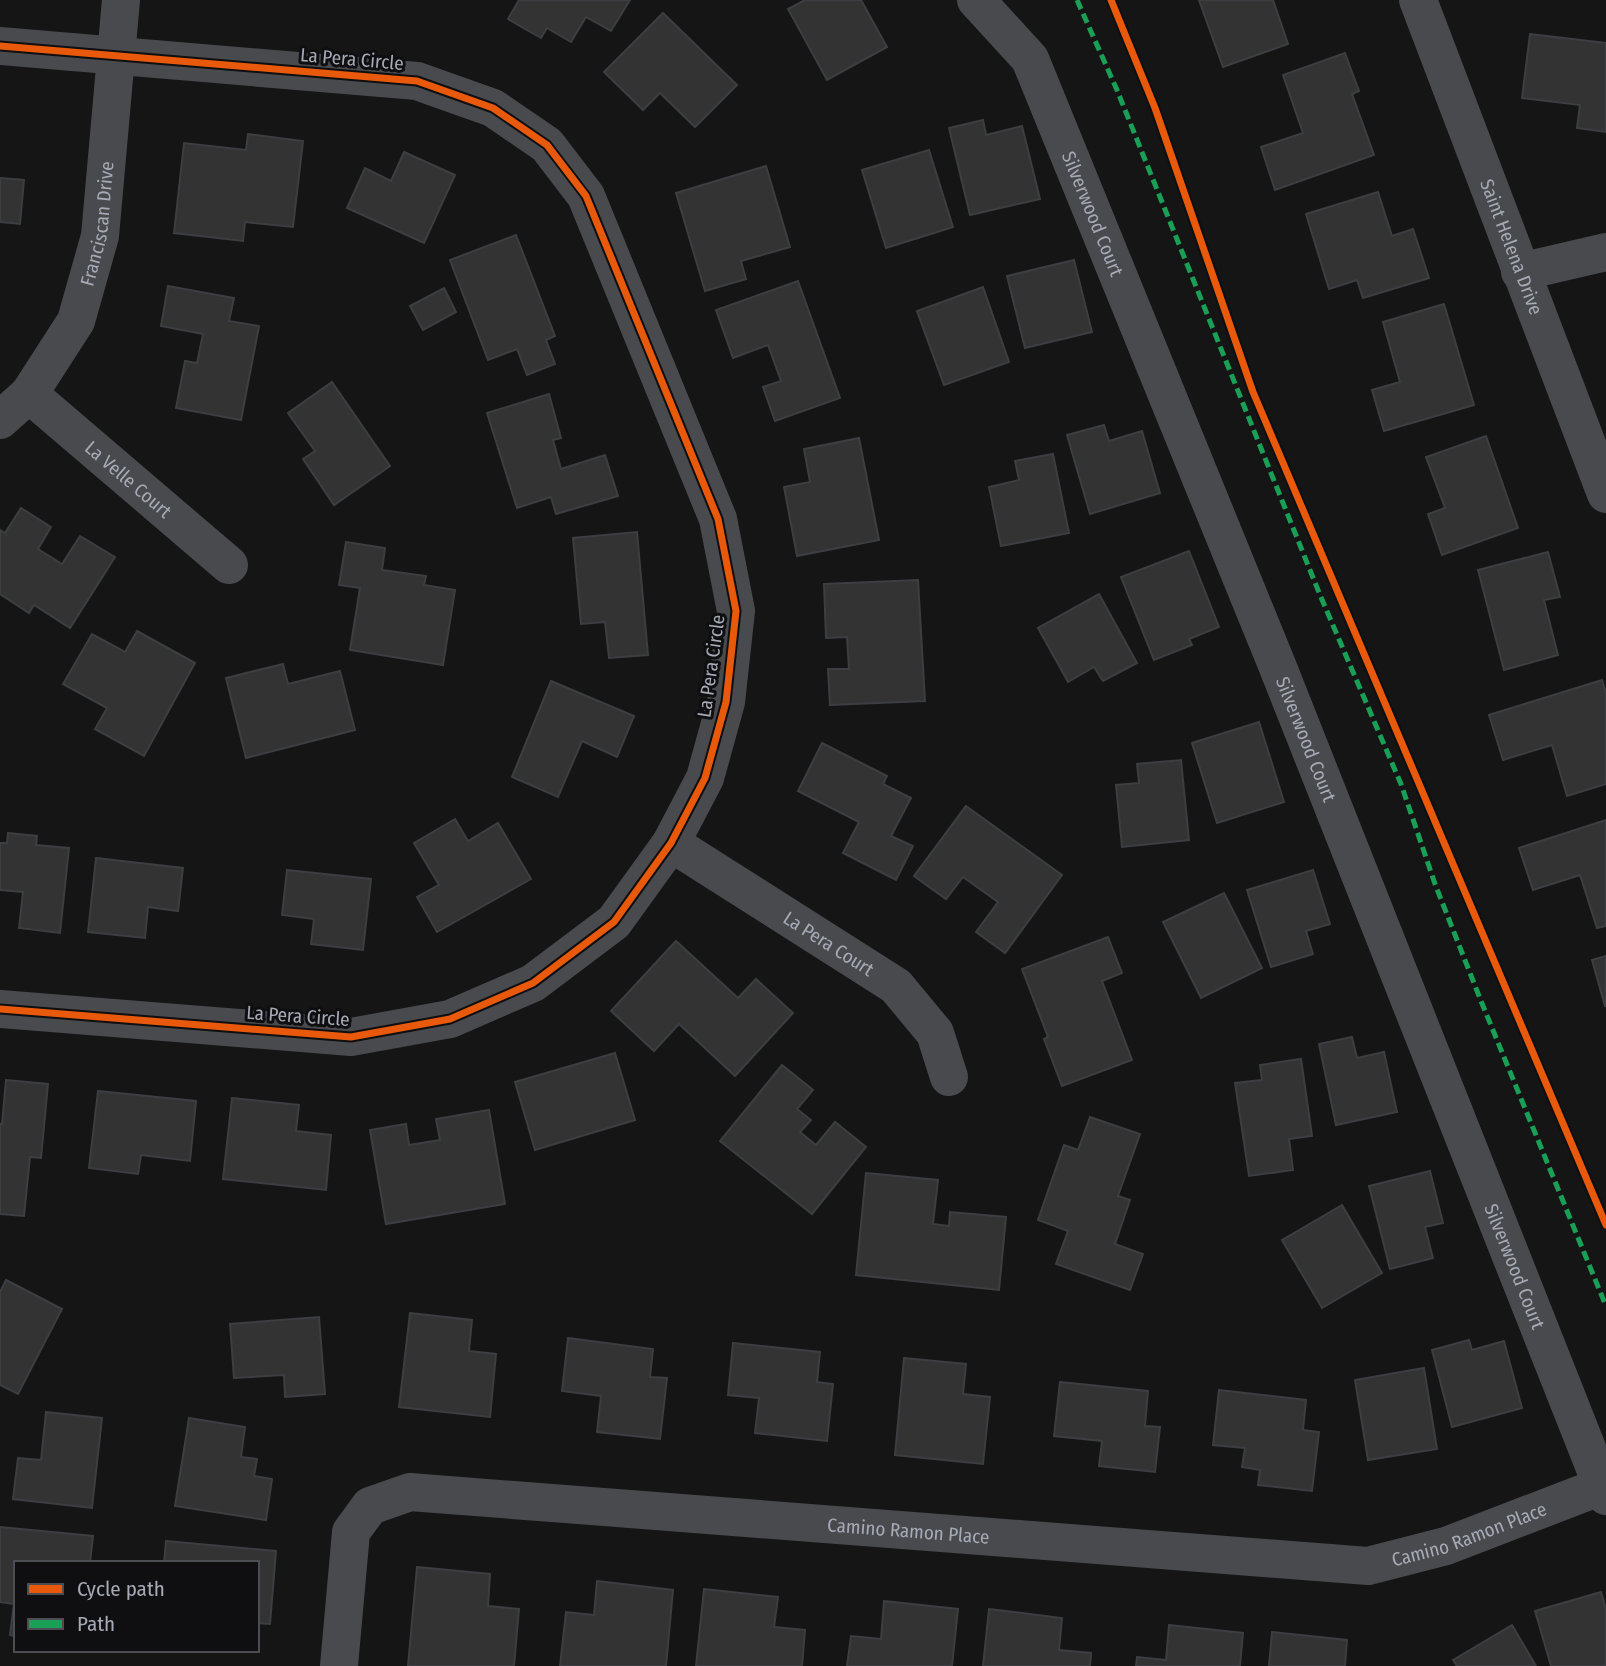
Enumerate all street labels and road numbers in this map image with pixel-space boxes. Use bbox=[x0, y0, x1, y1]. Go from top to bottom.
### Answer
street label: La Pera Circle bbox=[299, 43, 405, 75]
street label: Silverwood Court bbox=[1057, 148, 1129, 280]
street label: Franciscan Drive bbox=[75, 160, 118, 288]
street label: Saint Helena Drive bbox=[1476, 176, 1548, 318]
street label: La Velle Court bbox=[81, 436, 177, 523]
street label: La Pera Circle bbox=[692, 613, 730, 719]
street label: Silverwood Court bbox=[1271, 673, 1342, 806]
street label: La Pera Court bbox=[779, 906, 879, 981]
street label: La Pera Circle bbox=[246, 1001, 350, 1031]
street label: Silverwood Court bbox=[1480, 1200, 1550, 1333]
street label: Camino Ramon Place bbox=[1389, 1497, 1550, 1571]
street label: Camino Ramon Place bbox=[827, 1513, 990, 1548]

